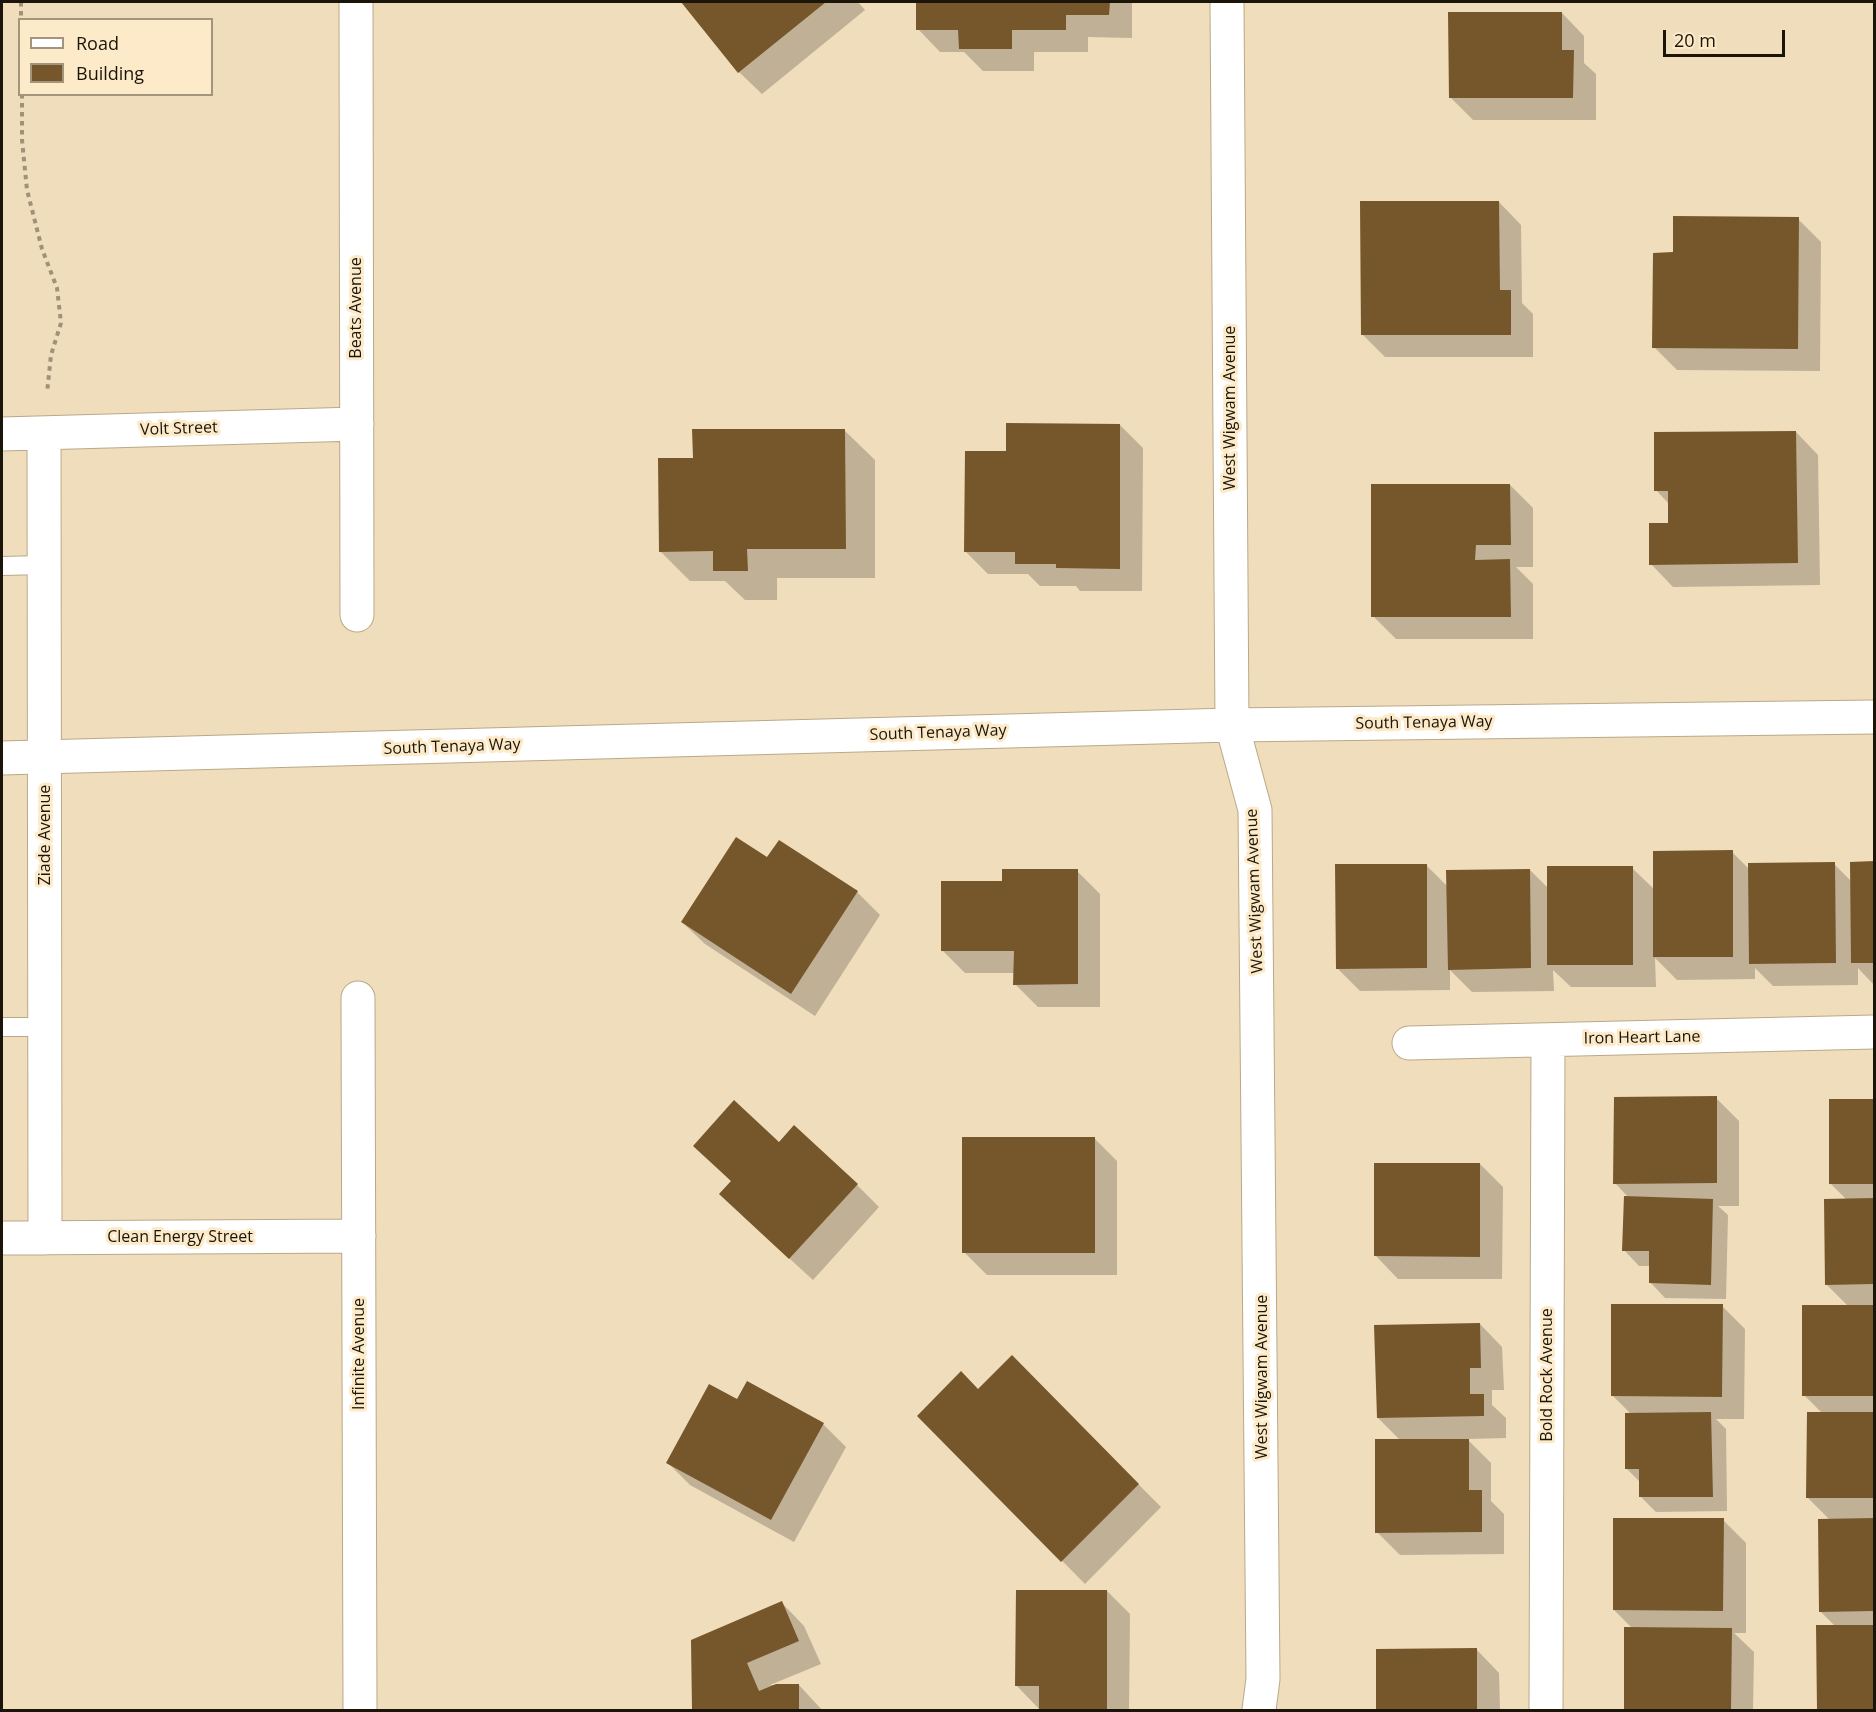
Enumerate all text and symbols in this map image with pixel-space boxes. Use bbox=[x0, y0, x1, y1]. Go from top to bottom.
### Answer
legend bbox=[18, 18, 213, 96]
scale bar bbox=[1666, 18, 1788, 56]
text: 20 m bbox=[1674, 28, 1716, 52]
text: Road bbox=[76, 31, 119, 55]
text: Building bbox=[76, 61, 144, 85]
street label: Beats Avenue bbox=[346, 257, 366, 359]
street label: West Wigwam Avenue bbox=[1220, 326, 1240, 490]
street label: Volt Street bbox=[140, 418, 218, 440]
street label: South Tenaya Way bbox=[1355, 712, 1493, 734]
street label: South Tenaya Way bbox=[869, 721, 1007, 745]
street label: South Tenaya Way bbox=[383, 735, 521, 759]
street label: Ziade Avenue bbox=[35, 785, 55, 885]
street label: West Wigwam Avenue bbox=[1243, 808, 1267, 974]
street label: Iron Heart Lane bbox=[1583, 1027, 1701, 1049]
street label: Clean Energy Street bbox=[107, 1227, 253, 1247]
street label: West Wigwam Avenue bbox=[1252, 1295, 1272, 1459]
street label: Infinite Avenue bbox=[349, 1298, 369, 1410]
street label: Bold Rock Avenue bbox=[1537, 1308, 1557, 1442]

